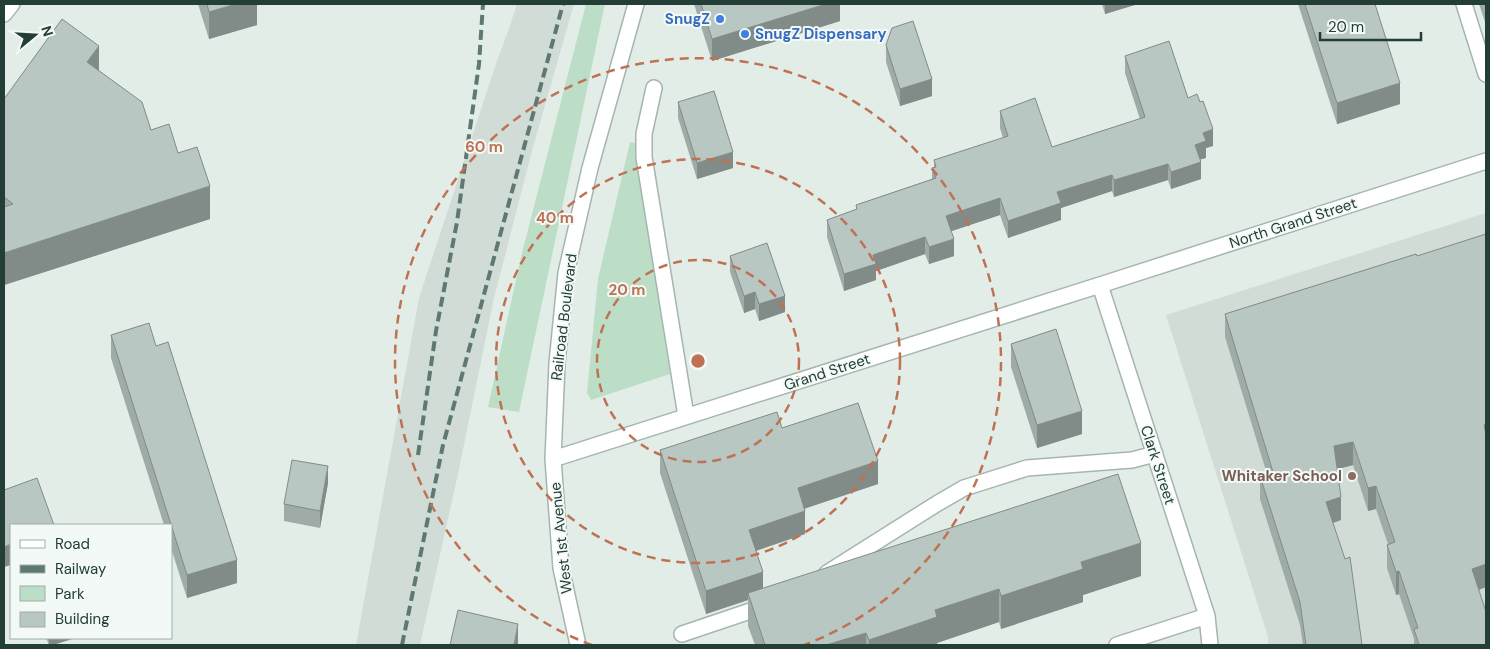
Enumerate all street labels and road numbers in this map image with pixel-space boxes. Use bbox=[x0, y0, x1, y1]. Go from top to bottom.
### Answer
street label: North Grand Street bbox=[1227, 193, 1359, 253]
street label: Railroad Boulevard bbox=[546, 252, 582, 382]
street label: Grand Street bbox=[781, 349, 873, 395]
street label: Clark Street bbox=[1136, 423, 1180, 507]
street label: West 1st Avenue bbox=[545, 481, 577, 595]

